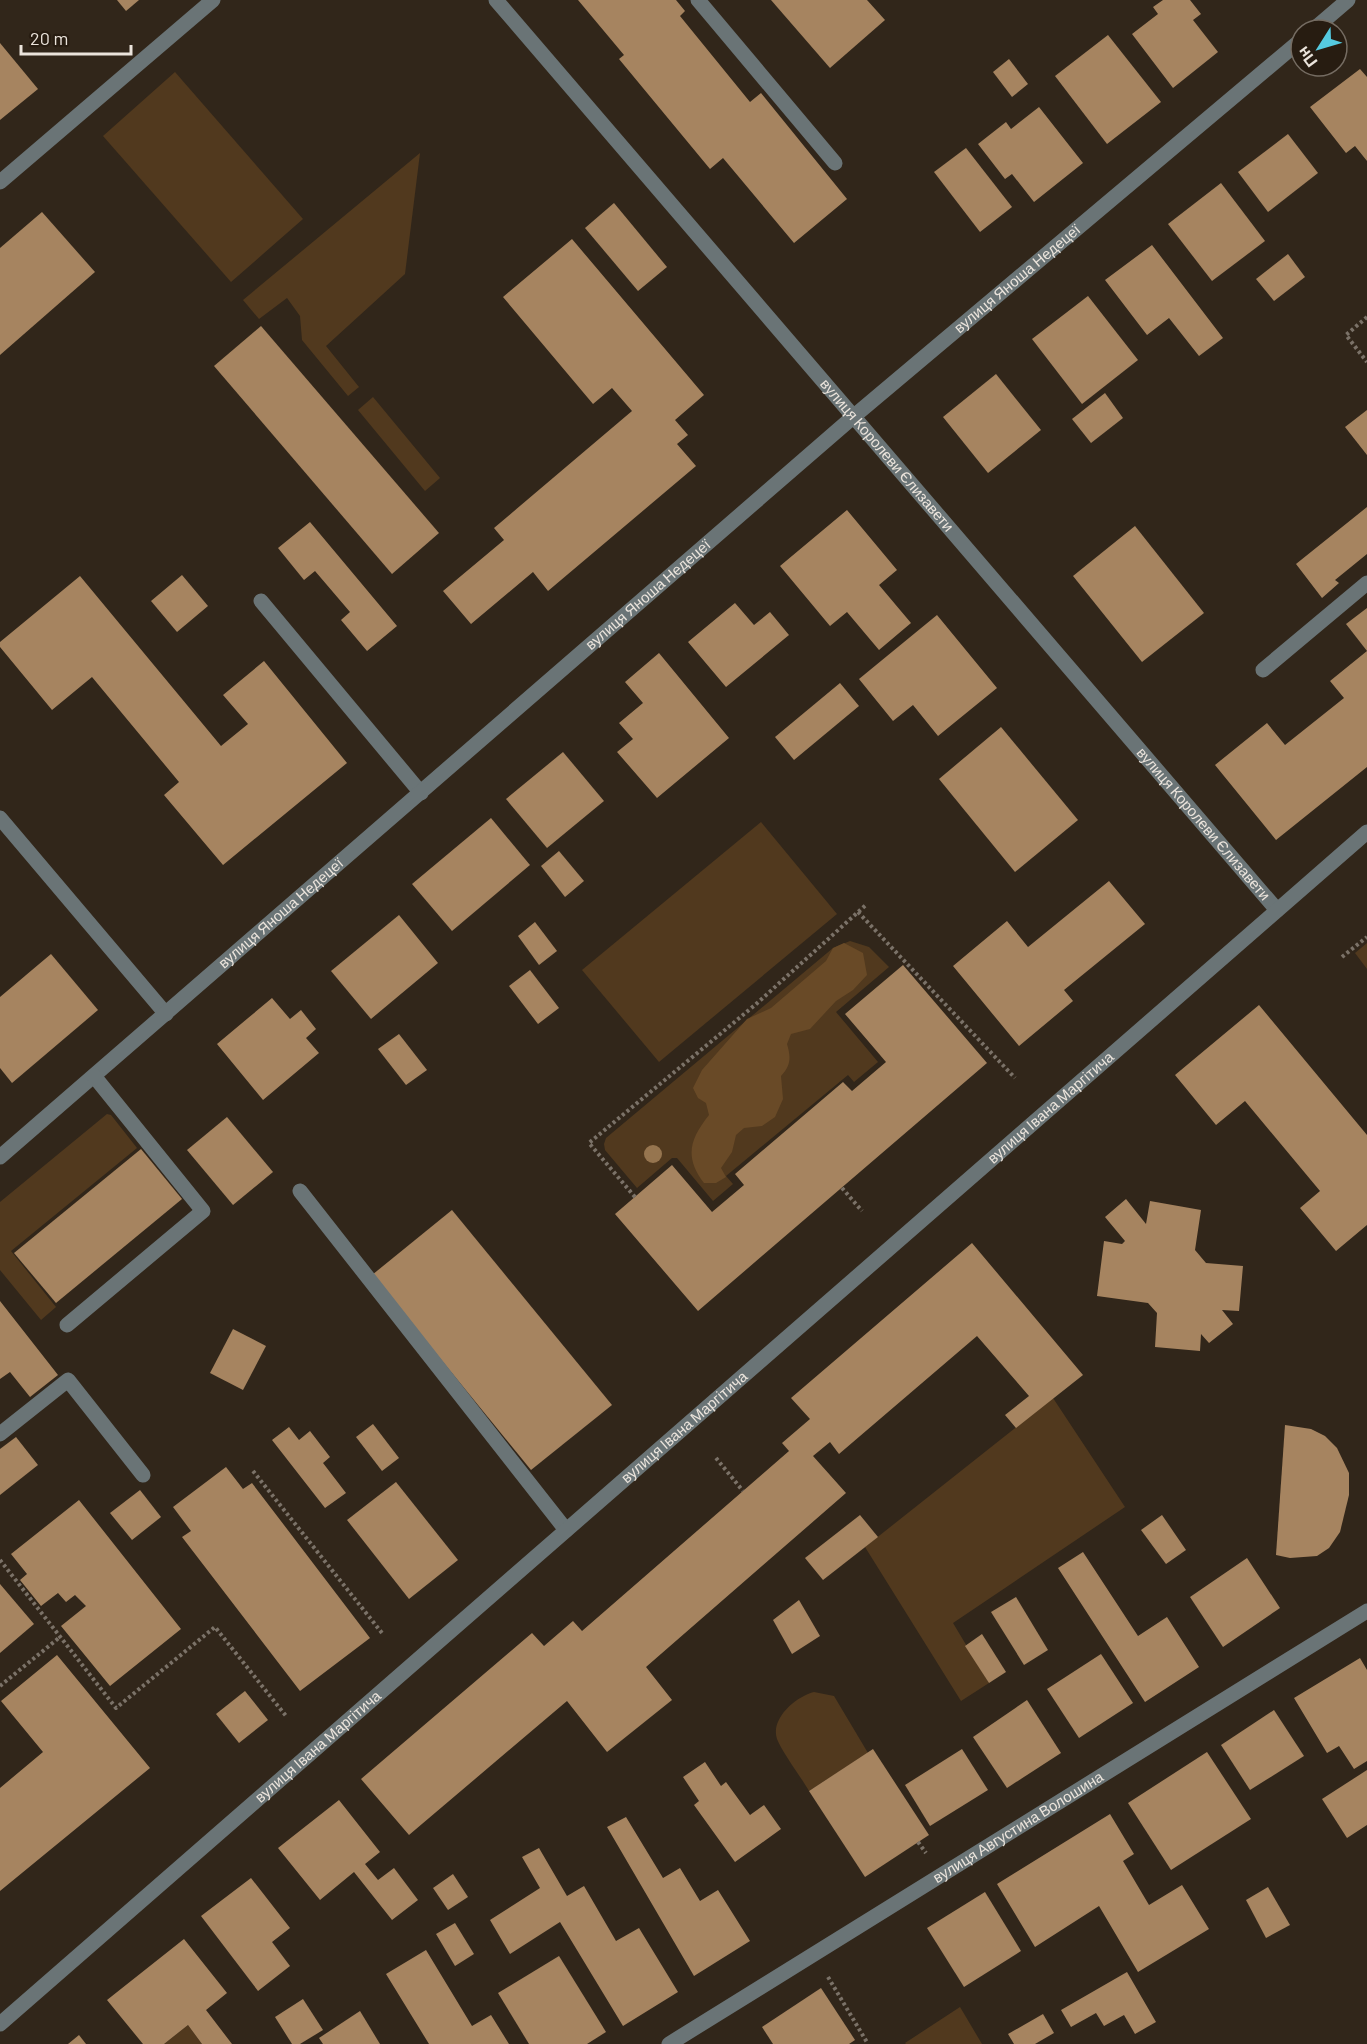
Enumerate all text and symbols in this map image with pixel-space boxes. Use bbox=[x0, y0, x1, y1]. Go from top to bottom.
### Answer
scale bar bbox=[21, 18, 130, 56]
north arrow bbox=[1289, 18, 1349, 78]
text: 20 m bbox=[30, 27, 68, 49]
text: Пн bbox=[1293, 43, 1321, 71]
street label: вулиця Яноша Недецеї bbox=[950, 219, 1084, 336]
street label: вулиця Королеви Єлизавети bbox=[817, 375, 958, 535]
street label: вулиця Яноша Недецеї bbox=[581, 534, 714, 653]
street label: вулиця Королеви Єлизавети bbox=[1133, 743, 1275, 904]
street label: вулиця Яноша Недецеї bbox=[214, 853, 347, 972]
street label: вулиця Івана Маргітича bbox=[983, 1047, 1117, 1167]
street label: вулиця Івана Маргітича bbox=[617, 1366, 751, 1486]
street label: вулиця Івана Маргітича bbox=[251, 1686, 385, 1806]
street label: вулиця Августина Волошина bbox=[929, 1766, 1107, 1886]

